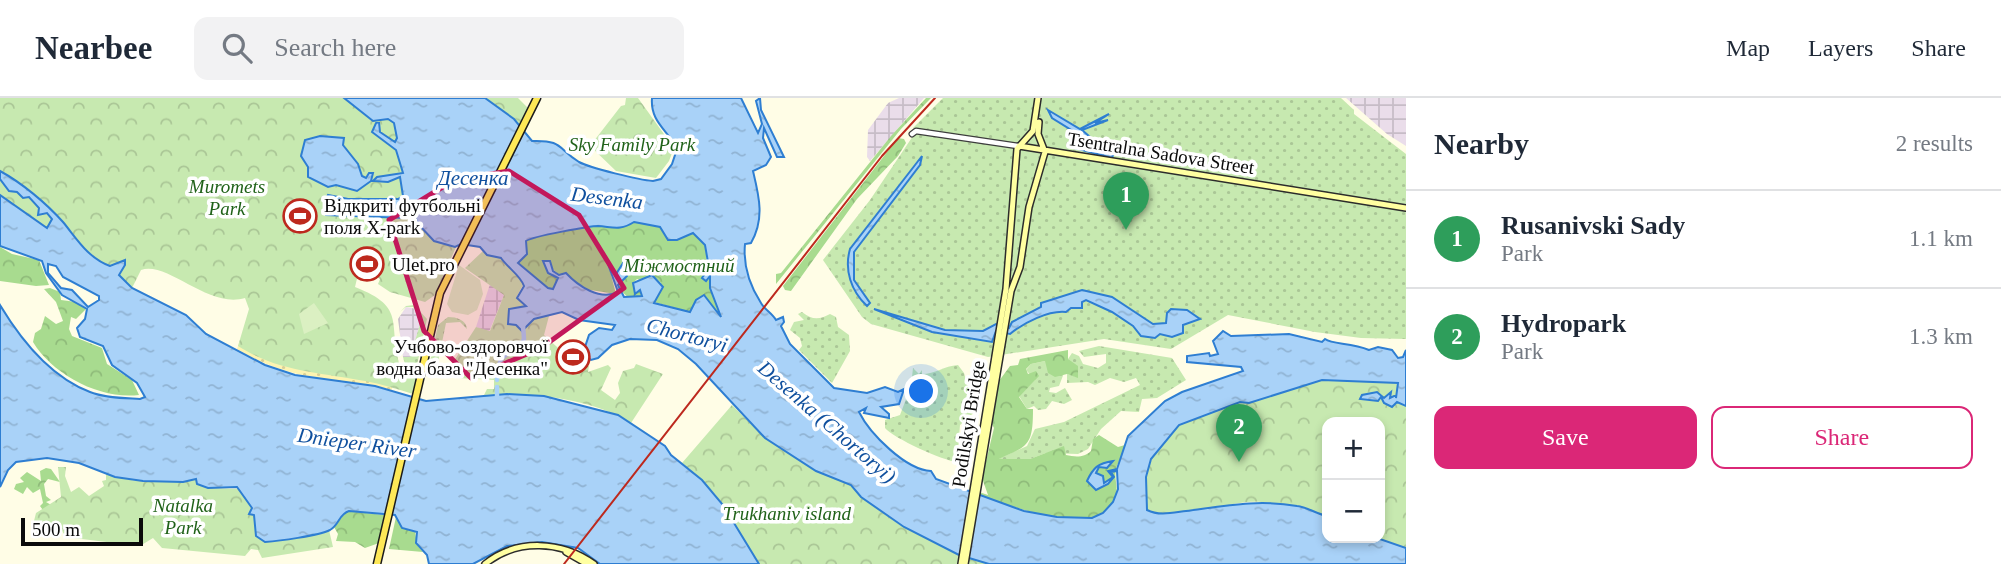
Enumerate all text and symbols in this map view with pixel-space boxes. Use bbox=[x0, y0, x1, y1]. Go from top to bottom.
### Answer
search box bbox=[194, 17, 684, 80]
icon: search bbox=[218, 29, 256, 67]
text: Nearbee bbox=[35, 30, 152, 66]
text: Search here bbox=[274, 33, 396, 62]
text: Map bbox=[1726, 35, 1770, 61]
text: Layers bbox=[1808, 35, 1873, 61]
text: Share bbox=[1911, 35, 1966, 61]
text: Nearby bbox=[1434, 127, 1529, 160]
street label: Tsentralna Sadova Street bbox=[1066, 128, 1256, 178]
text: 2 results bbox=[1896, 131, 1973, 156]
park label: Sky Family Park bbox=[569, 134, 696, 155]
water label: Десенка bbox=[436, 166, 509, 190]
pin: 1 bbox=[1103, 172, 1149, 230]
park label: Muromets Park bbox=[188, 176, 265, 219]
water label: Desenka bbox=[569, 182, 644, 214]
place label: Відкриті футбольні поля X-park bbox=[324, 195, 481, 238]
sports icon: Відкриті футбольні поля X-park bbox=[281, 197, 319, 235]
text: Rusanivski Sady bbox=[1501, 211, 1685, 240]
text: 1 bbox=[1451, 226, 1463, 251]
text: 1.1 km bbox=[1909, 226, 1973, 251]
text: Park bbox=[1501, 241, 1543, 266]
sports icon: Ulet.pro bbox=[348, 245, 386, 283]
place label: Ulet.pro bbox=[392, 254, 455, 275]
park label: Міжмостний bbox=[623, 255, 735, 276]
text: Hydropark bbox=[1501, 309, 1626, 338]
water label: Chortoryi bbox=[644, 313, 730, 357]
text: 2 bbox=[1451, 324, 1463, 349]
text: 1.3 km bbox=[1909, 324, 1973, 349]
place label: Учбово-оздоровчої водна база "Десенка" bbox=[376, 336, 549, 379]
sports icon: Учбово-оздоровчої водна база "Десенка" bbox=[554, 338, 592, 376]
text: Park bbox=[1501, 339, 1543, 364]
water label: Desenka (Chortoryi) bbox=[753, 355, 901, 488]
street label: Podilskyi Bridge bbox=[948, 359, 988, 489]
your location bbox=[904, 374, 938, 408]
pin: 2 bbox=[1216, 404, 1262, 462]
button: Save bbox=[1434, 406, 1697, 469]
button: Share bbox=[1711, 406, 1973, 469]
map controls bbox=[1322, 417, 1385, 543]
button: + bbox=[1322, 417, 1385, 480]
water label: Dnieper River bbox=[295, 423, 419, 463]
button: − bbox=[1322, 480, 1385, 543]
park label: Natalka Park bbox=[152, 495, 213, 538]
park label: Trukhaniv island bbox=[723, 503, 852, 524]
scale bar bbox=[21, 515, 144, 547]
text: 500 m bbox=[32, 519, 80, 540]

